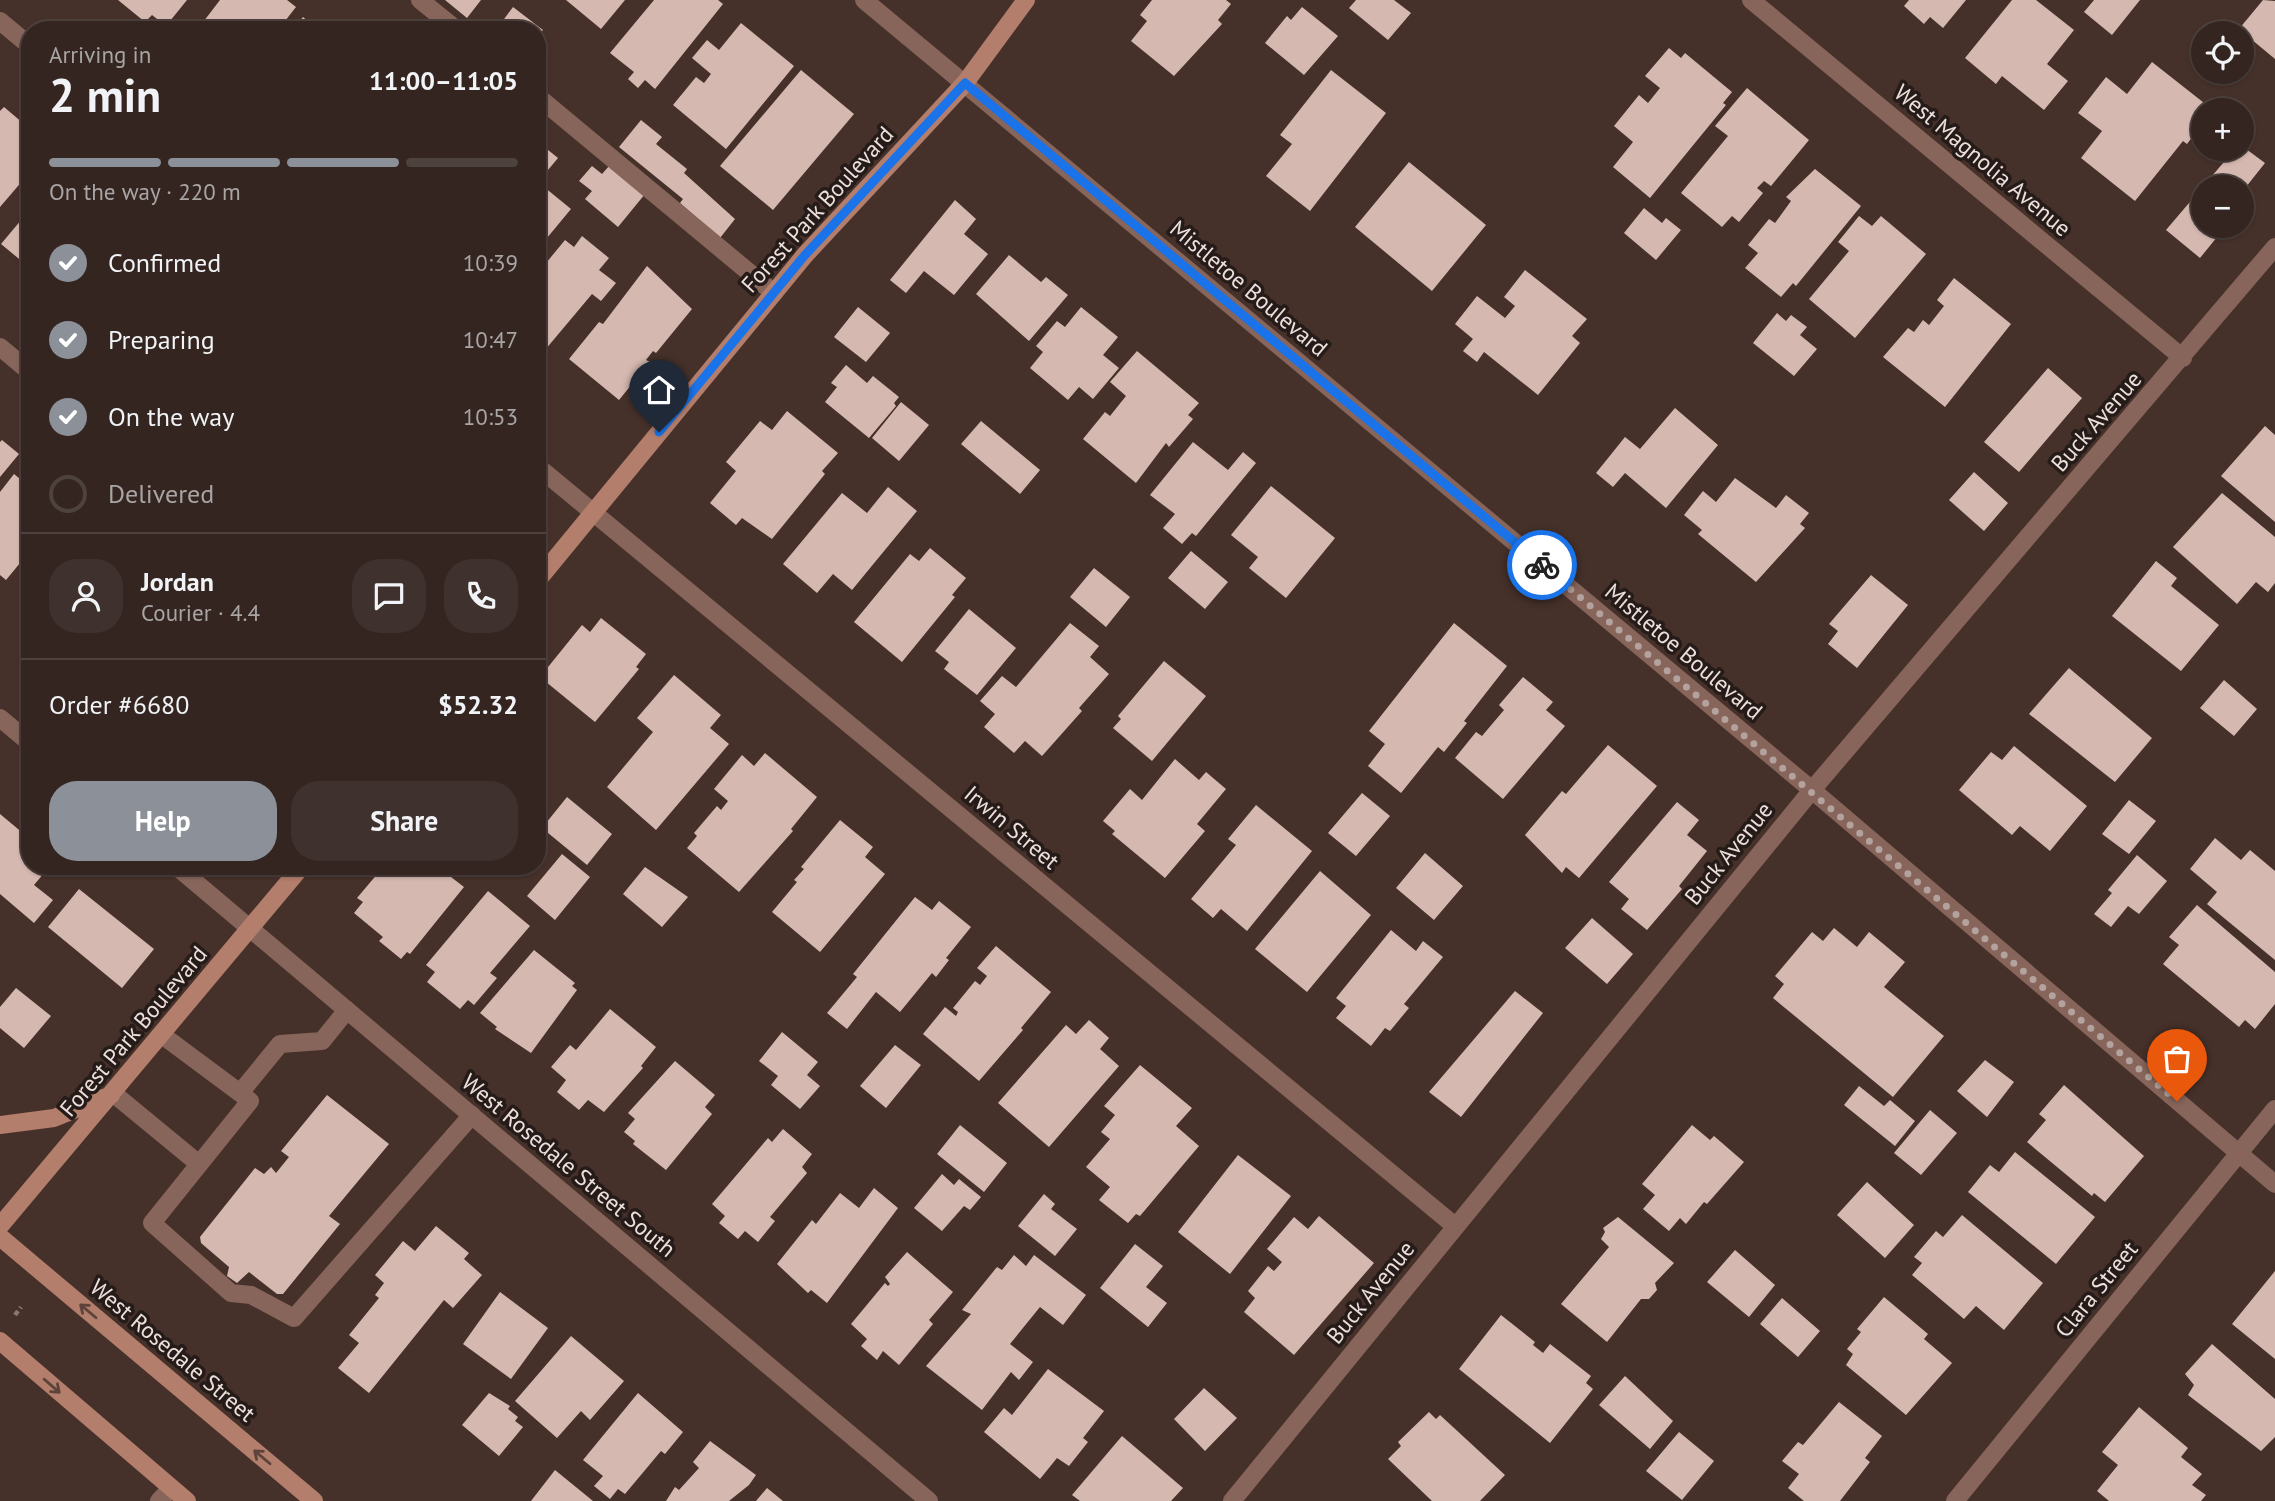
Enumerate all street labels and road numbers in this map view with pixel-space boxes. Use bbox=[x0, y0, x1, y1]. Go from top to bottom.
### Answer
street label: West Magnolia Avenue bbox=[1889, 78, 2077, 242]
street label: Forest Park Boulevard bbox=[735, 120, 899, 298]
street label: Mistletoe Boulevard bbox=[1164, 214, 1334, 362]
street label: Buck Avenue bbox=[2044, 365, 2148, 477]
street label: Mistletoe Boulevard bbox=[1599, 577, 1769, 725]
street label: Irwin Street bbox=[959, 779, 1066, 875]
street label: Buck Avenue bbox=[1678, 796, 1778, 910]
street label: Forest Park Boulevard bbox=[53, 940, 213, 1122]
street label: West Rosedale Street South bbox=[456, 1067, 682, 1263]
street label: Buck Avenue bbox=[1320, 1235, 1420, 1349]
street label: Clara Street bbox=[2048, 1235, 2144, 1343]
street label: West Rosedale Street bbox=[84, 1272, 262, 1428]

